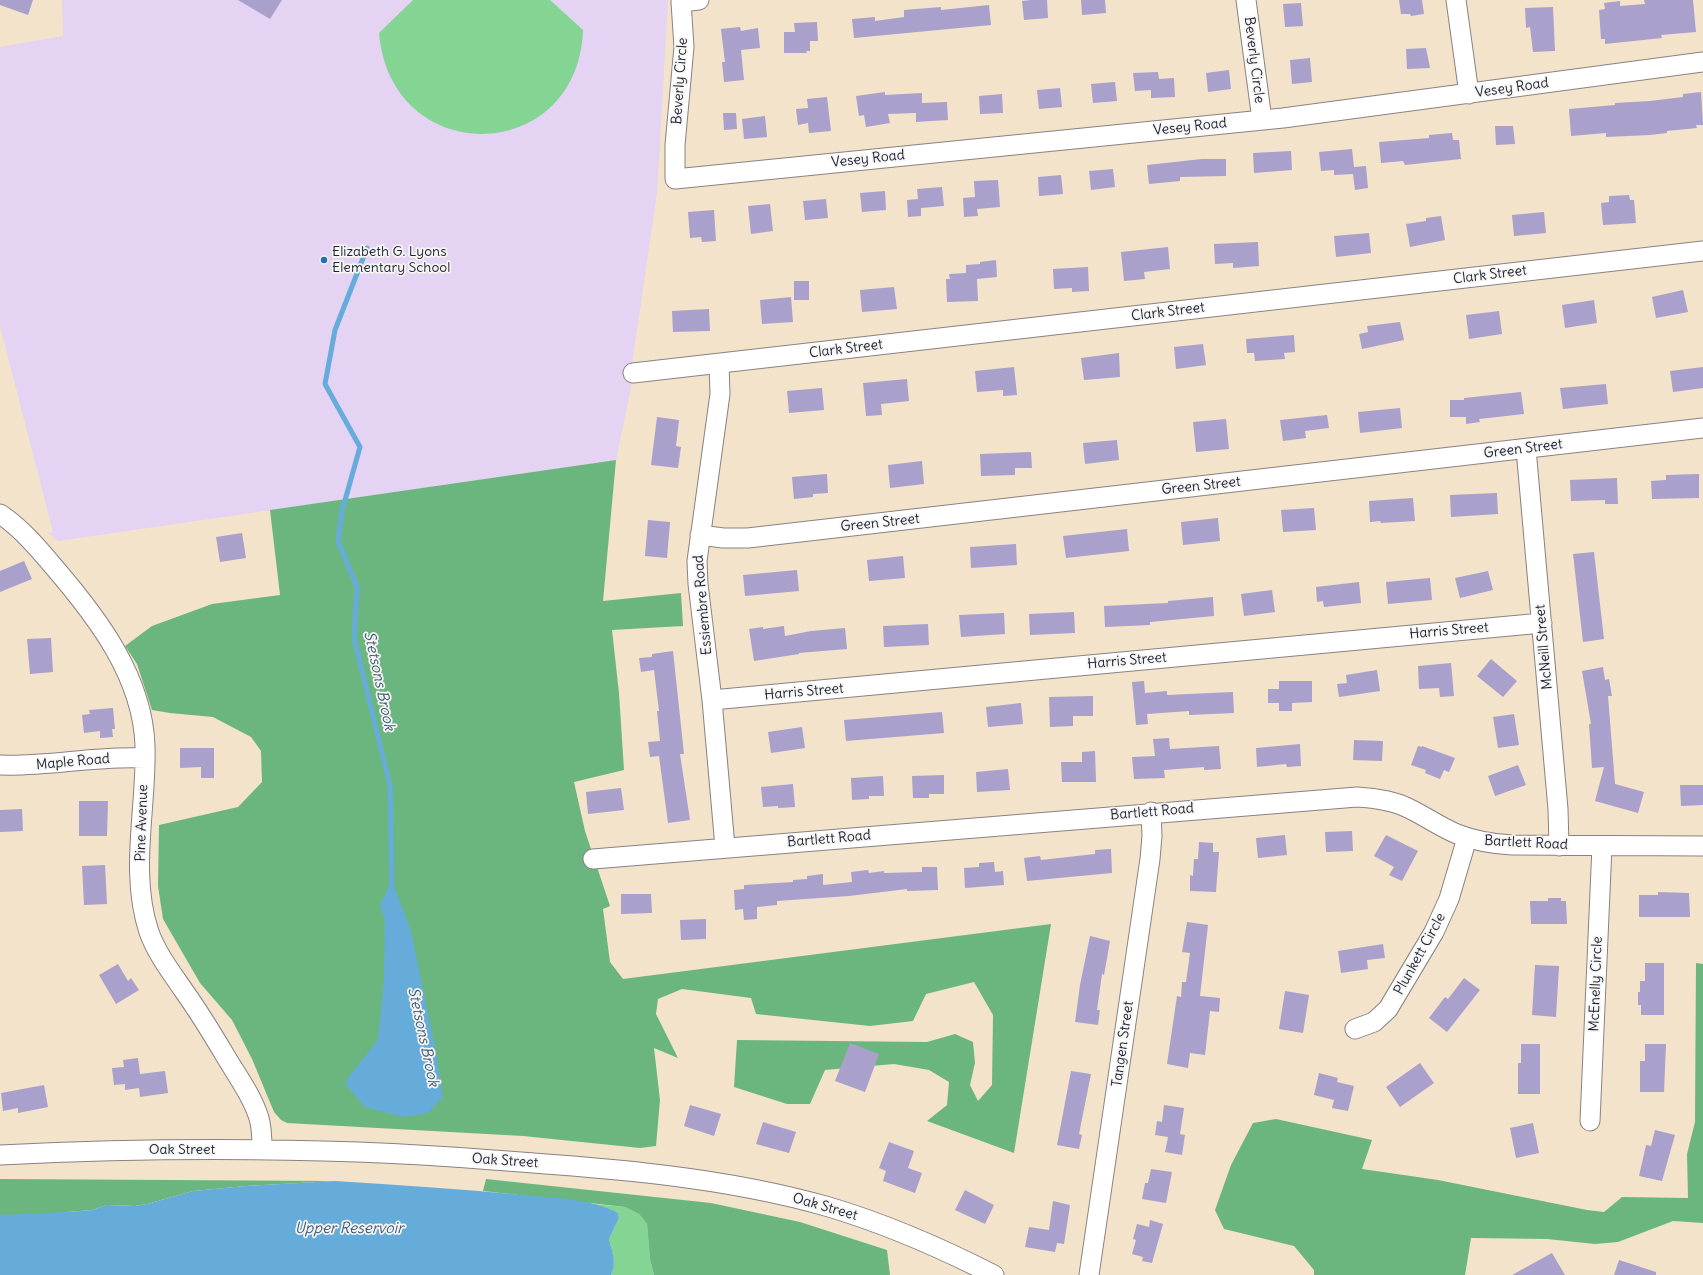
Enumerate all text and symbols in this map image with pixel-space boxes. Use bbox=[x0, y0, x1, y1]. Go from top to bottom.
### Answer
street label: Beverly Circle bbox=[1240, 16, 1268, 104]
street label: Beverly Circle bbox=[669, 37, 691, 125]
street label: Vesey Road bbox=[1474, 75, 1550, 101]
street label: Vesey Road bbox=[1152, 115, 1228, 139]
street label: Vesey Road bbox=[830, 147, 906, 171]
place label: Elizabeth G. Lyons Elementary School bbox=[332, 244, 450, 276]
marker: Elizabeth G. Lyons Elementary School bbox=[319, 255, 329, 265]
street label: Clark Street bbox=[1452, 262, 1528, 288]
street label: Clark Street bbox=[1130, 299, 1206, 325]
street label: Clark Street bbox=[808, 336, 884, 362]
street label: Green Street bbox=[1483, 436, 1563, 462]
street label: Green Street bbox=[1161, 474, 1241, 498]
street label: Green Street bbox=[840, 511, 920, 535]
street label: Essiembre Road bbox=[690, 554, 716, 656]
street label: McNeill Street bbox=[1532, 604, 1556, 690]
street label: Harris Street bbox=[1409, 619, 1489, 643]
water label: Stetsons Brook bbox=[360, 630, 398, 732]
street label: Harris Street bbox=[1087, 649, 1167, 673]
street label: Harris Street bbox=[764, 680, 844, 704]
street label: Maple Road bbox=[35, 750, 111, 774]
street label: Pine Avenue bbox=[132, 784, 152, 862]
street label: Bartlett Road bbox=[1109, 800, 1195, 824]
street label: Bartlett Road bbox=[786, 827, 872, 851]
street label: Bartlett Road bbox=[1484, 832, 1568, 854]
street label: Plunkett Circle bbox=[1391, 910, 1449, 998]
street label: McEnelly Circle bbox=[1586, 936, 1606, 1032]
water label: Stetsons Brook bbox=[404, 986, 442, 1088]
street label: Tangen Street bbox=[1109, 1000, 1137, 1088]
street label: Oak Street bbox=[149, 1142, 215, 1158]
street label: Oak Street bbox=[471, 1150, 539, 1172]
street label: Oak Street bbox=[791, 1190, 859, 1224]
water label: Upper Reservoir bbox=[295, 1220, 403, 1238]

